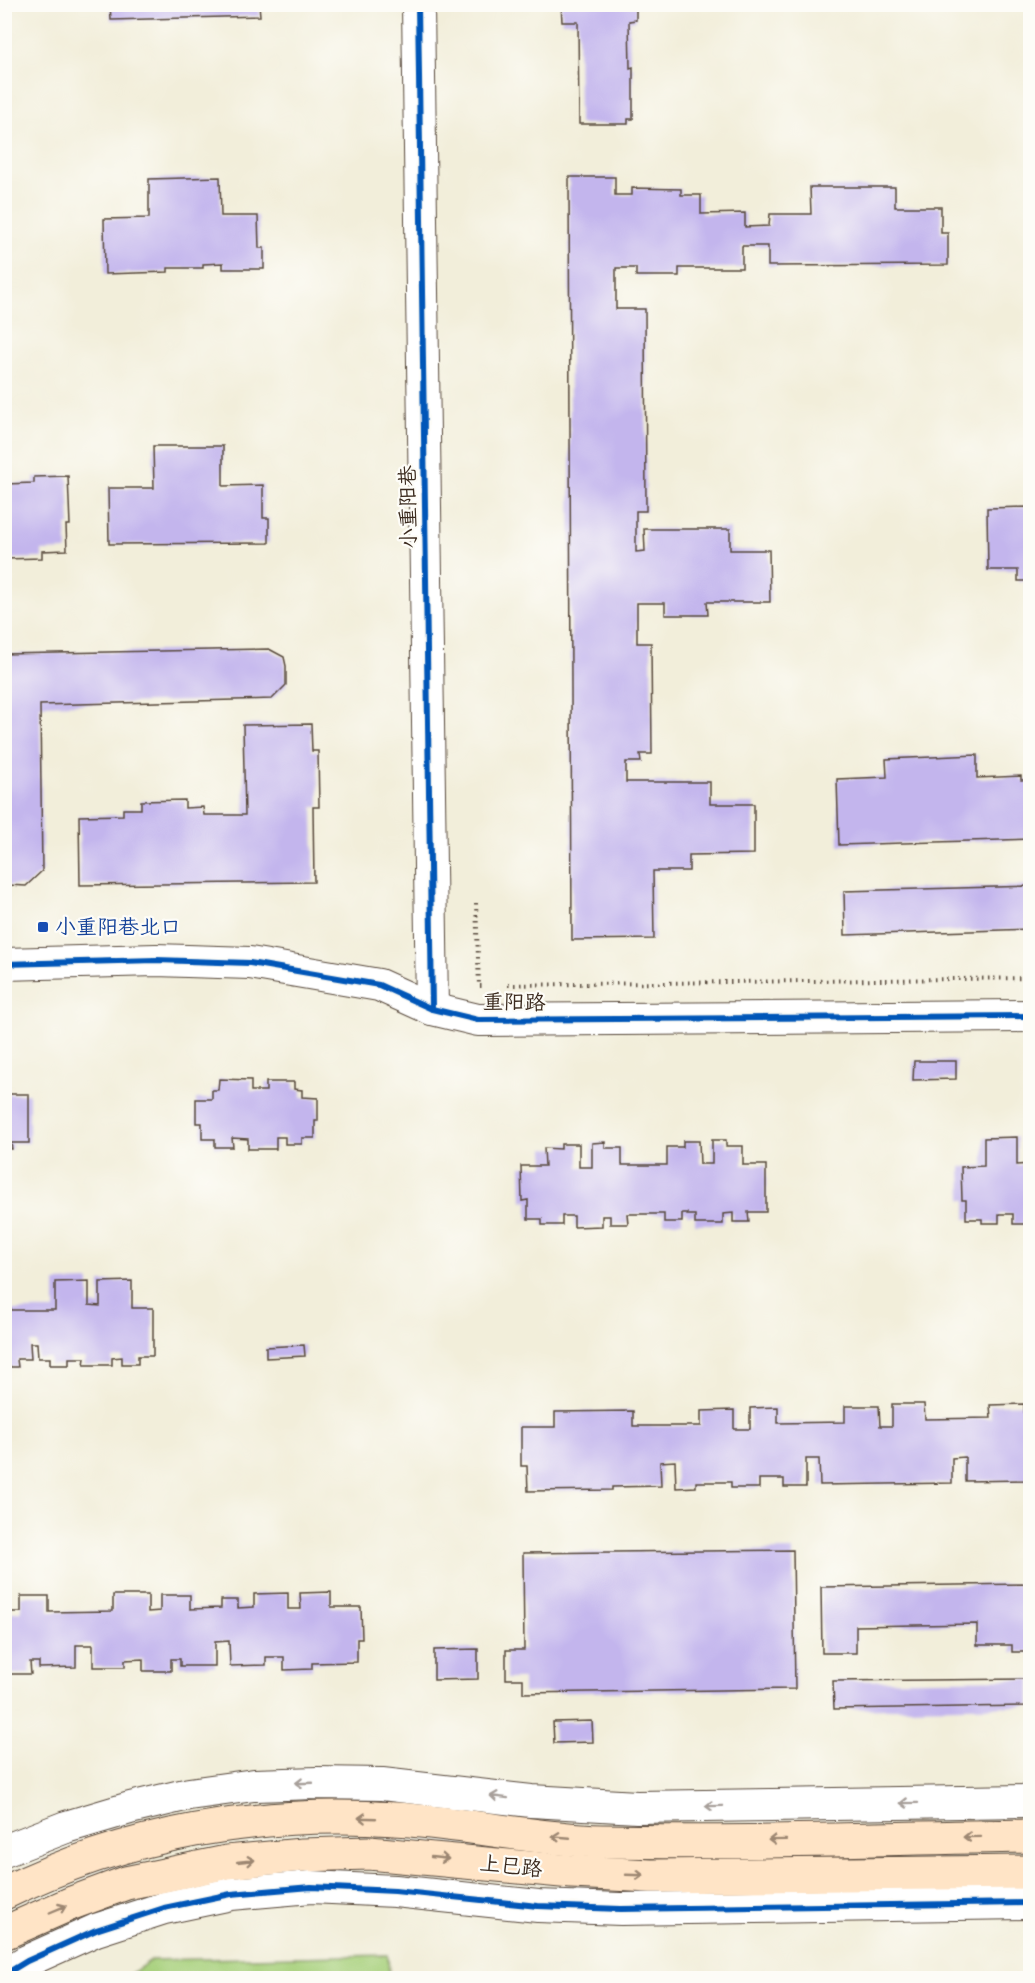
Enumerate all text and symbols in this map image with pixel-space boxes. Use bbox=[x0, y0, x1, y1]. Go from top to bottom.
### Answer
street label: 小重阳巷 bbox=[394, 465, 424, 549]
place label: 小重阳巷北口 bbox=[55, 914, 181, 942]
marker: 小重阳巷北口 bbox=[36, 920, 50, 934]
street label: 重阳路 bbox=[482, 988, 546, 1018]
one-way arrow bbox=[295, 1778, 315, 1789]
one-way arrow bbox=[489, 1791, 509, 1802]
one-way arrow bbox=[900, 1797, 920, 1808]
one-way arrow bbox=[705, 1800, 725, 1812]
one-way arrow bbox=[358, 1812, 378, 1824]
one-way arrow bbox=[552, 1831, 572, 1842]
one-way arrow bbox=[963, 1831, 983, 1843]
one-way arrow bbox=[768, 1834, 788, 1846]
street label: 上巳路 bbox=[478, 1850, 544, 1884]
one-way arrow bbox=[430, 1853, 450, 1864]
one-way arrow bbox=[235, 1855, 255, 1866]
one-way arrow bbox=[624, 1870, 644, 1881]
one-way arrow bbox=[48, 1903, 66, 1914]

